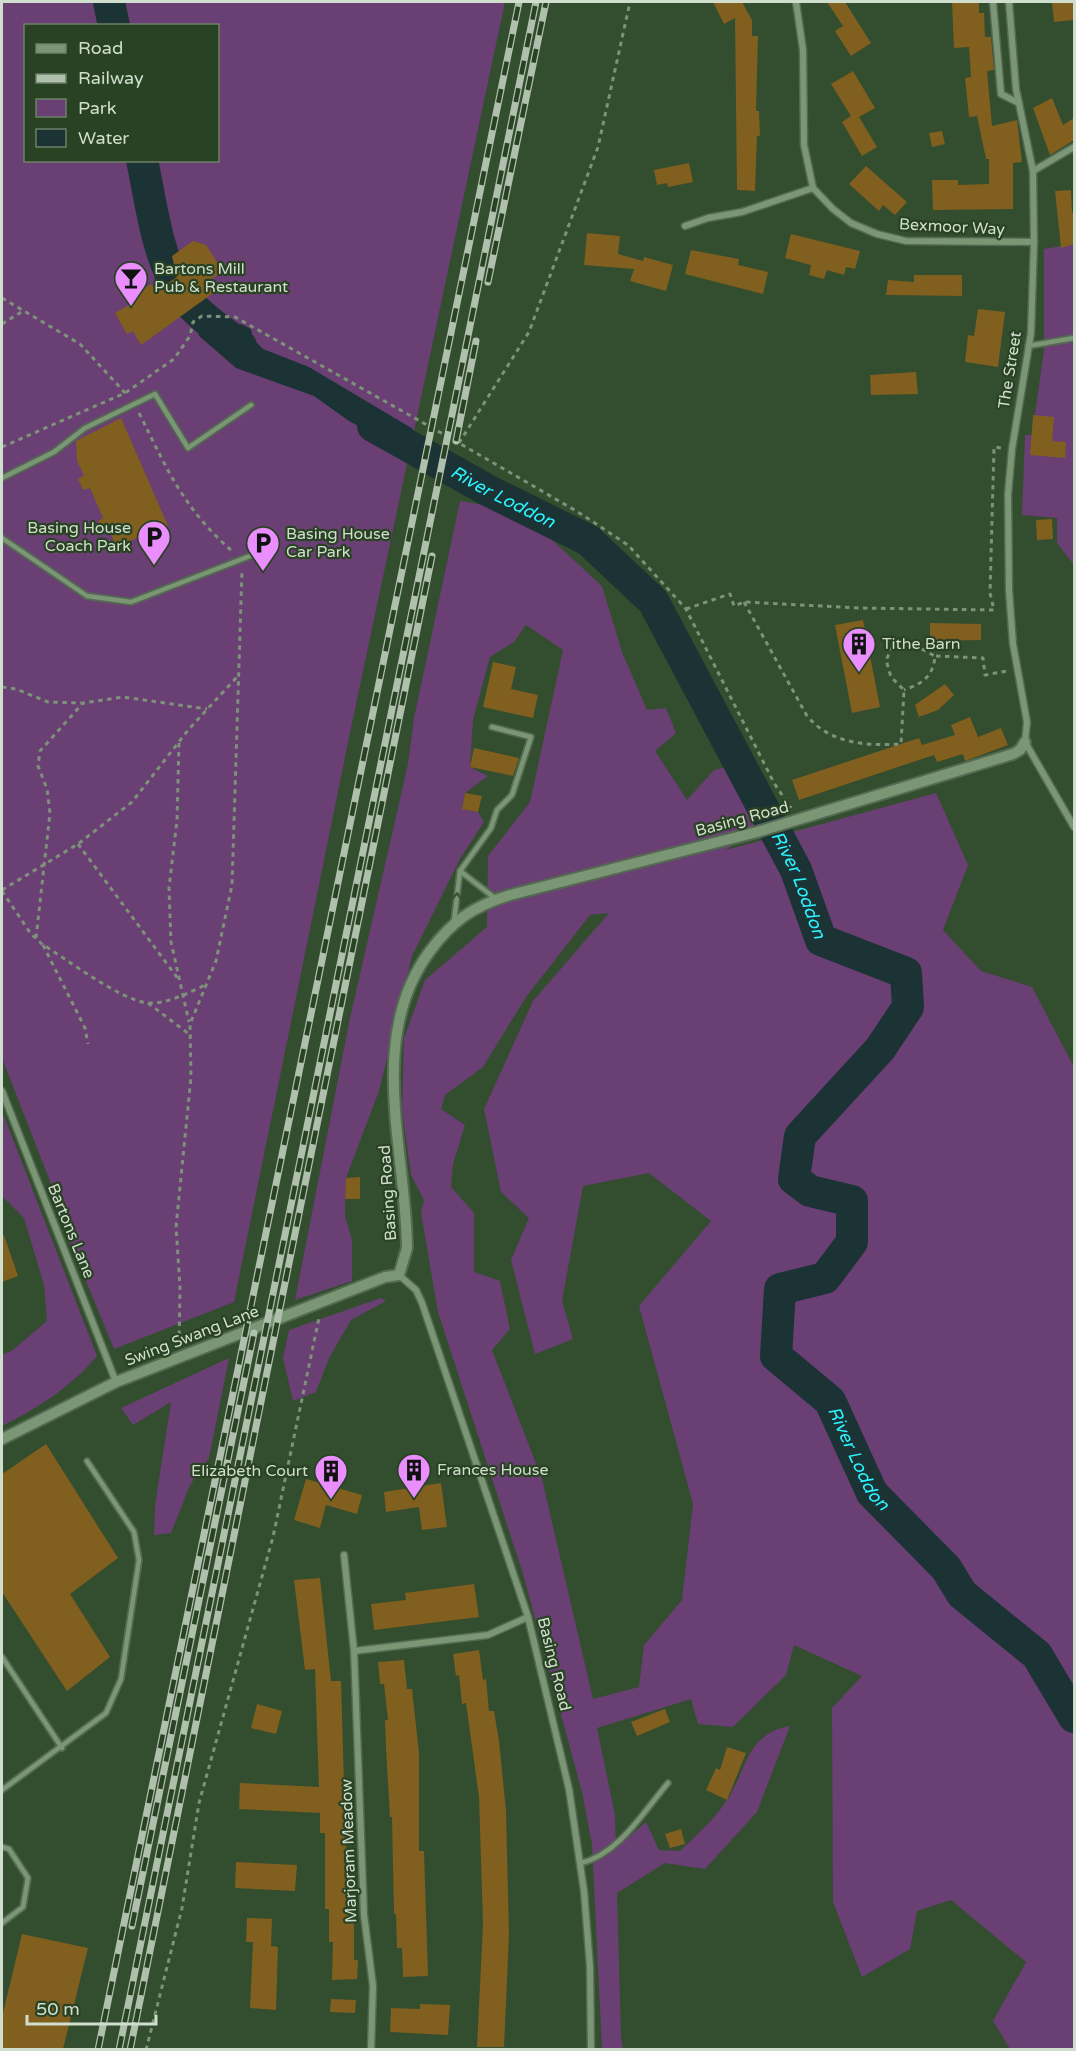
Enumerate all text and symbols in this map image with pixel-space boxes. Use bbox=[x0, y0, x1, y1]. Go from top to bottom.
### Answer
legend bbox=[24, 24, 219, 162]
text: Road bbox=[78, 37, 123, 59]
text: Railway bbox=[78, 67, 144, 89]
text: Park bbox=[78, 97, 117, 119]
text: Water bbox=[78, 127, 129, 149]
street label: Bexmoor Way bbox=[899, 214, 1006, 240]
place label: Bartons Mill Pub & Restaurant bbox=[154, 259, 288, 297]
bar icon: Bartons Mill Pub & Restaurant bbox=[113, 260, 149, 307]
street label: The Street bbox=[994, 330, 1026, 410]
water label: River Loddon bbox=[447, 461, 560, 533]
place label: Basing House Coach Park bbox=[27, 518, 131, 556]
parking icon: Basing House Coach Park bbox=[136, 519, 172, 566]
place label: Basing House Car Park bbox=[286, 524, 390, 562]
parking icon: Basing House Car Park bbox=[245, 525, 281, 572]
building icon: Tithe Barn bbox=[841, 626, 877, 673]
place label: Tithe Barn bbox=[882, 634, 961, 654]
street label: Basing Road bbox=[693, 797, 791, 841]
water label: River Loddon bbox=[766, 827, 831, 943]
one-way arrow bbox=[450, 893, 463, 902]
street label: Basing Road bbox=[375, 1144, 401, 1242]
street label: Bartons Lane bbox=[43, 1181, 99, 1281]
street label: Swing Swang Lane bbox=[122, 1301, 262, 1371]
water label: River Loddon bbox=[823, 1403, 895, 1516]
building icon: Frances House bbox=[396, 1452, 432, 1499]
building icon: Elizabeth Court bbox=[313, 1453, 349, 1500]
place label: Frances House bbox=[437, 1460, 549, 1480]
place label: Elizabeth Court bbox=[191, 1461, 308, 1481]
street label: Basing Road bbox=[533, 1615, 575, 1713]
street label: Marjoram Meadow bbox=[336, 1778, 362, 1923]
scale bar bbox=[27, 1988, 156, 2026]
text: 50 m bbox=[36, 1998, 80, 2020]

